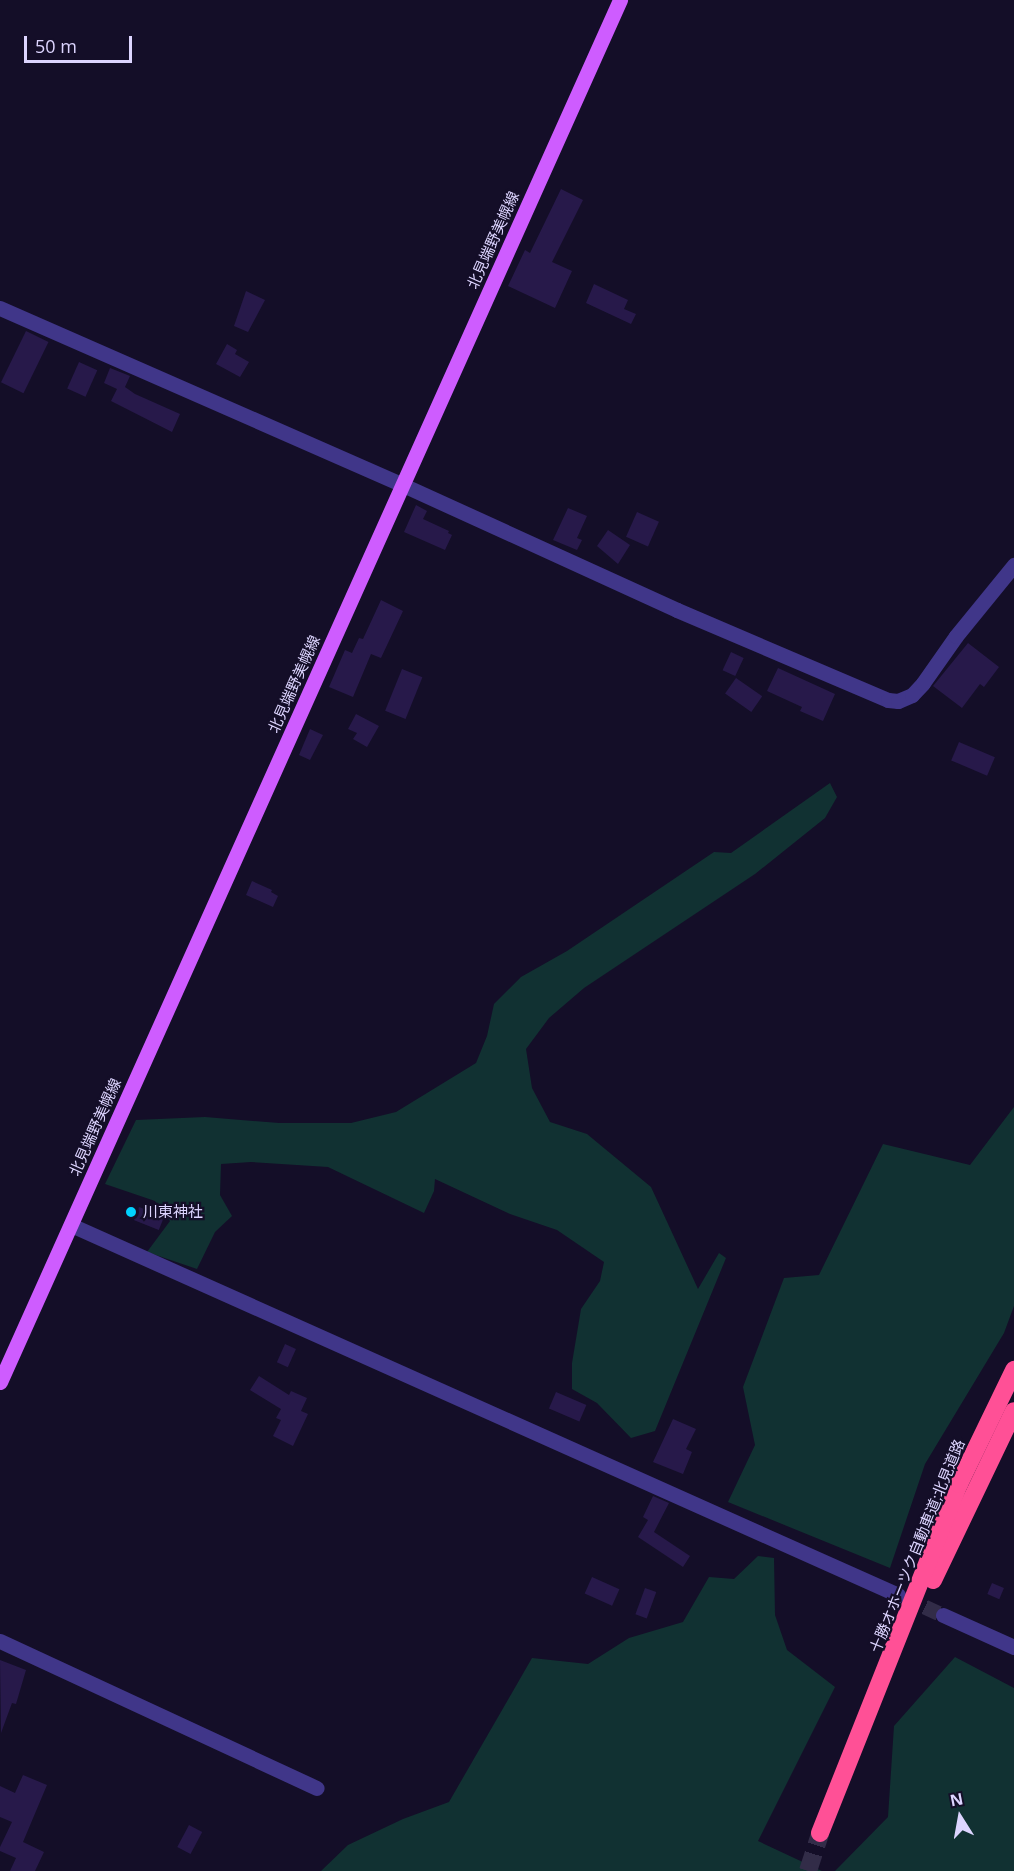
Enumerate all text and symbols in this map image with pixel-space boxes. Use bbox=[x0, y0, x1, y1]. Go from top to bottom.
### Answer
scale bar bbox=[27, 24, 135, 62]
text: 50 m bbox=[35, 34, 77, 58]
street label: 北見端野美幌線 bbox=[463, 188, 523, 292]
street label: 北見端野美幌線 bbox=[264, 632, 324, 736]
street label: 北見端野美幌線 bbox=[65, 1075, 125, 1179]
place label: 川東神社 bbox=[143, 1203, 203, 1221]
marker: 川東神社 bbox=[124, 1205, 138, 1219]
street label: 十勝オホーツク自動車道;北見道路 bbox=[866, 1436, 968, 1656]
north arrow bbox=[930, 1787, 990, 1847]
text: N bbox=[948, 1787, 965, 1811]

